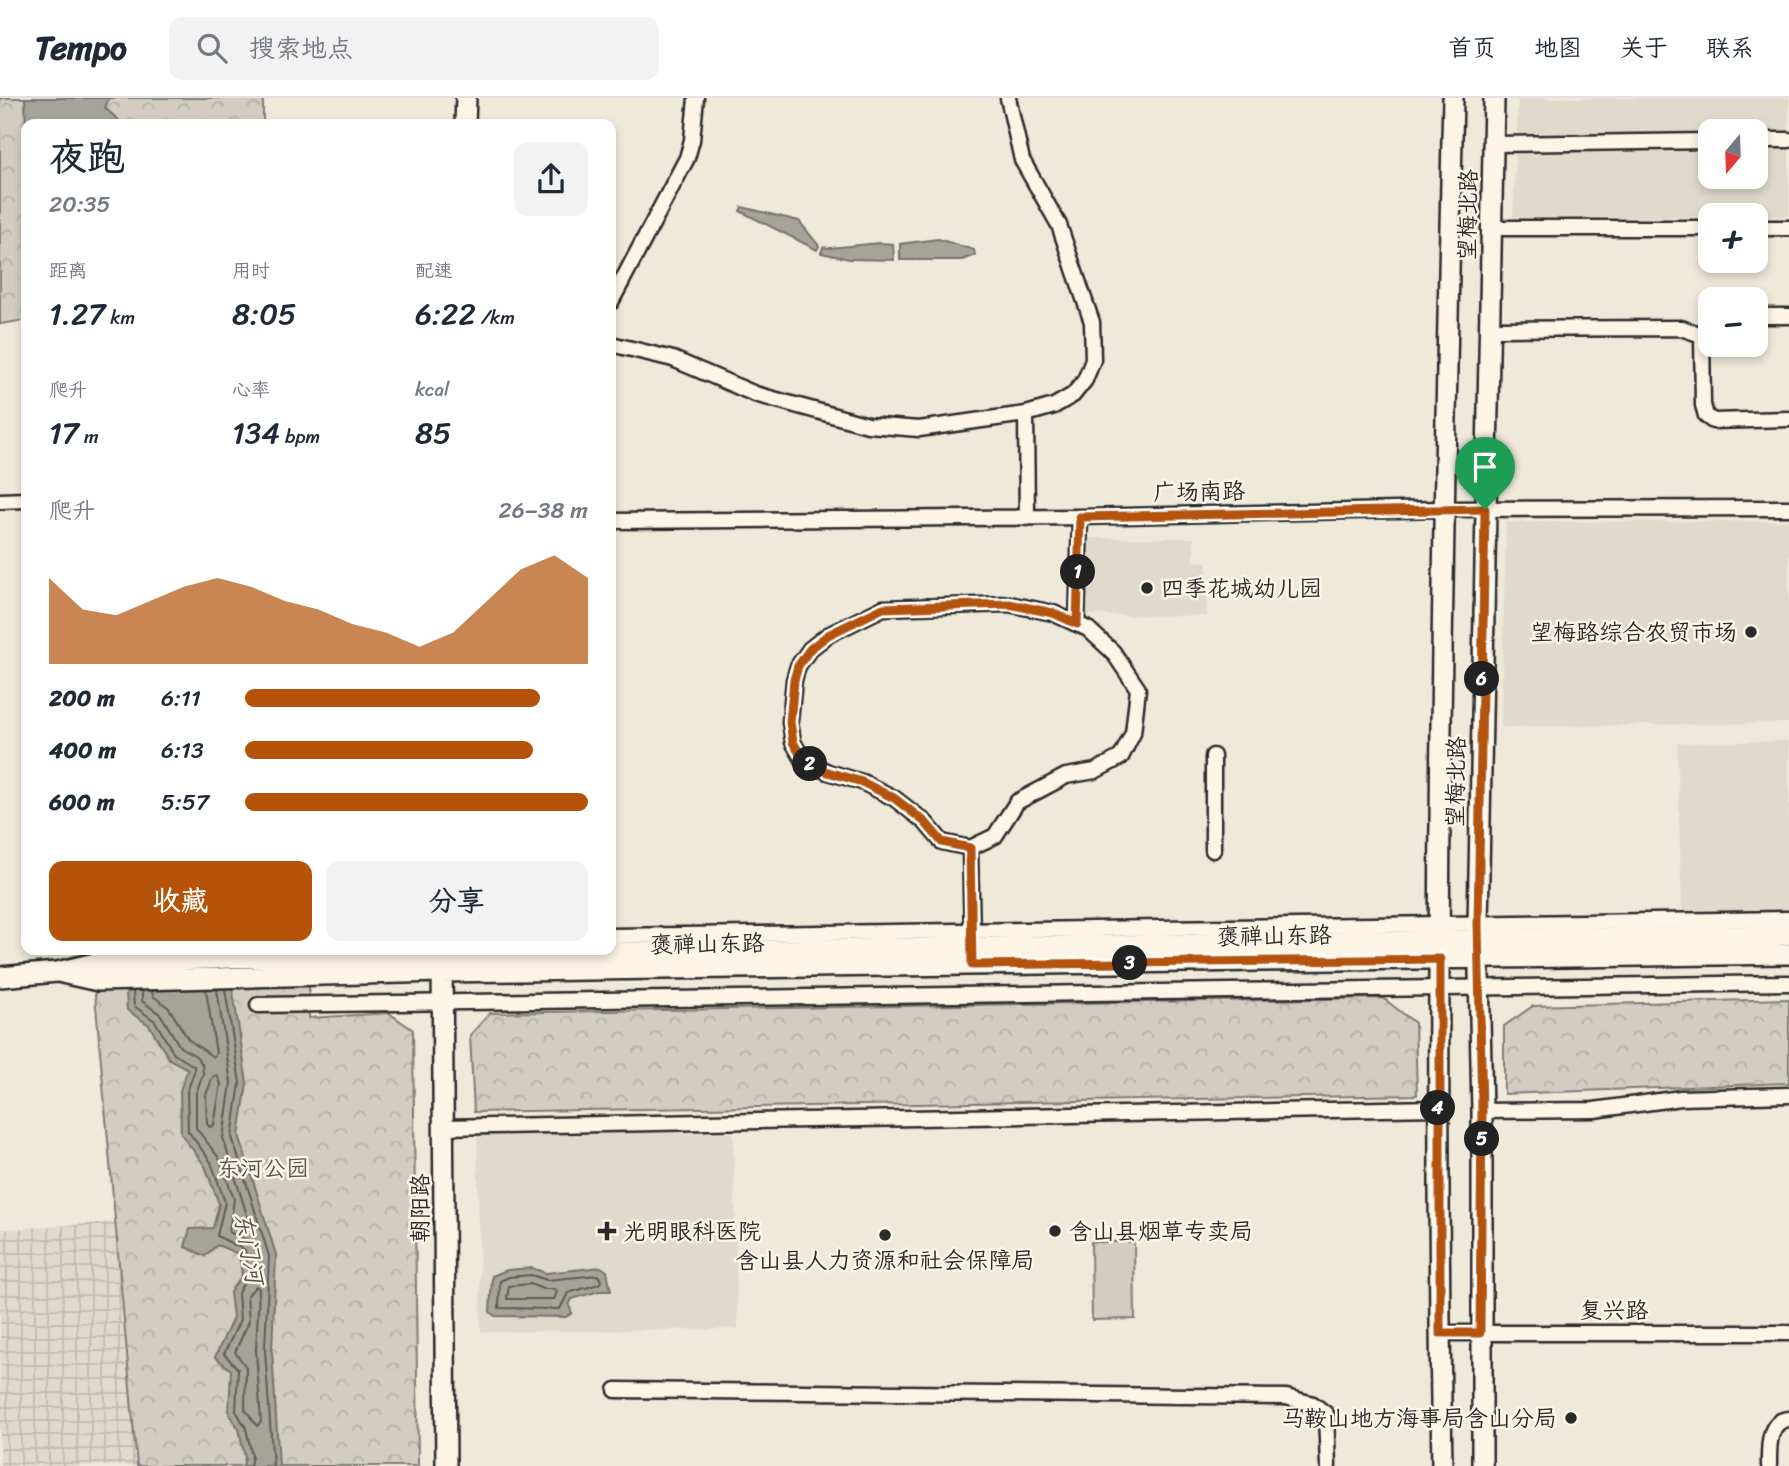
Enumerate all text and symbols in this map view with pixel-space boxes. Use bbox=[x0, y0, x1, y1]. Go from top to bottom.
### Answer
search box bbox=[169, 17, 659, 80]
text: Tempo bbox=[35, 19, 127, 77]
text: 搜索地点 bbox=[249, 25, 353, 71]
text: 首页 bbox=[1448, 27, 1496, 69]
text: 地图 bbox=[1534, 27, 1582, 69]
text: 关于 bbox=[1620, 27, 1668, 69]
text: 联系 bbox=[1706, 27, 1754, 69]
icon: search bbox=[193, 29, 231, 67]
north arrow bbox=[1698, 119, 1768, 189]
map controls bbox=[1698, 119, 1768, 357]
text: 夜跑 bbox=[49, 124, 125, 191]
button: share bbox=[514, 142, 588, 216]
street label: 望梅北路 bbox=[1447, 169, 1489, 261]
text: 20:35 bbox=[49, 184, 110, 225]
button: + bbox=[1698, 203, 1768, 273]
text: 距离 bbox=[49, 254, 87, 287]
text: 用时 bbox=[232, 254, 270, 287]
text: 配速 bbox=[415, 254, 453, 287]
text: 1.27 bbox=[49, 287, 105, 341]
text: 8:05 bbox=[232, 287, 296, 341]
text: 6:22 bbox=[415, 287, 476, 341]
button: − bbox=[1698, 287, 1768, 357]
text: km bbox=[105, 301, 135, 334]
text: /km bbox=[476, 301, 515, 334]
text: 爬升 bbox=[49, 373, 87, 406]
text: 心率 bbox=[232, 373, 270, 406]
text: kcal bbox=[415, 373, 450, 406]
text: 17 bbox=[49, 406, 79, 460]
text: 134 bbox=[232, 406, 280, 460]
text: 85 bbox=[415, 406, 451, 460]
text: m bbox=[79, 420, 99, 453]
text: bpm bbox=[280, 420, 320, 453]
pin bbox=[1455, 437, 1515, 509]
icon: arrive bbox=[1466, 448, 1504, 486]
street label: 广场南路 bbox=[1153, 471, 1245, 513]
text: 爬升 bbox=[49, 490, 95, 531]
text: 26–38 m bbox=[498, 490, 588, 531]
pin: 1 bbox=[1060, 554, 1096, 589]
text: 1 bbox=[1073, 555, 1082, 588]
place label: 四季花城幼儿园 bbox=[1161, 568, 1322, 609]
marker: 四季花城幼儿园 bbox=[1139, 580, 1155, 596]
place label: 望梅路综合农贸市场 bbox=[1530, 612, 1737, 653]
marker: 望梅路综合农贸市场 bbox=[1743, 624, 1759, 640]
pin: 6 bbox=[1464, 662, 1500, 696]
text: 6 bbox=[1476, 662, 1487, 695]
text: 200 m bbox=[49, 678, 115, 719]
text: 6:11 bbox=[161, 678, 201, 719]
text: 400 m bbox=[49, 730, 116, 771]
text: 6:13 bbox=[161, 730, 204, 771]
street label: 望梅北路 bbox=[1435, 736, 1477, 828]
pin: 2 bbox=[792, 746, 828, 782]
text: 2 bbox=[804, 747, 815, 780]
text: 600 m bbox=[49, 782, 115, 823]
text: 5:57 bbox=[161, 782, 209, 823]
button: 收藏 bbox=[49, 861, 312, 941]
button: 分享 bbox=[326, 861, 588, 941]
street label: 褒禅山东路 bbox=[1216, 914, 1332, 958]
street label: 褒禅山东路 bbox=[649, 922, 765, 966]
pin: 3 bbox=[1112, 946, 1148, 980]
text: 3 bbox=[1124, 946, 1135, 979]
pin: 4 bbox=[1420, 1090, 1456, 1126]
text: 4 bbox=[1432, 1091, 1443, 1124]
pin: 5 bbox=[1464, 1122, 1500, 1156]
text: 5 bbox=[1476, 1122, 1487, 1155]
park label: 东河公园 bbox=[217, 1148, 309, 1189]
street label: 朝阳路 bbox=[400, 1174, 441, 1243]
water label: 东门河 bbox=[222, 1209, 277, 1291]
place label: 光明眼科医院 bbox=[623, 1211, 761, 1252]
place label: 含山县烟草专卖局 bbox=[1069, 1211, 1253, 1252]
marker: 光明眼科医院 bbox=[597, 1221, 617, 1241]
marker: 含山县烟草专卖局 bbox=[1047, 1223, 1063, 1239]
marker: 含山县人力资源和社会保障局 bbox=[877, 1227, 893, 1243]
place label: 含山县人力资源和社会保障局 bbox=[736, 1240, 1035, 1281]
street label: 复兴路 bbox=[1580, 1290, 1649, 1331]
place label: 马鞍山地方海事局含山分局 bbox=[1281, 1398, 1557, 1439]
marker: 马鞍山地方海事局含山分局 bbox=[1563, 1410, 1579, 1426]

